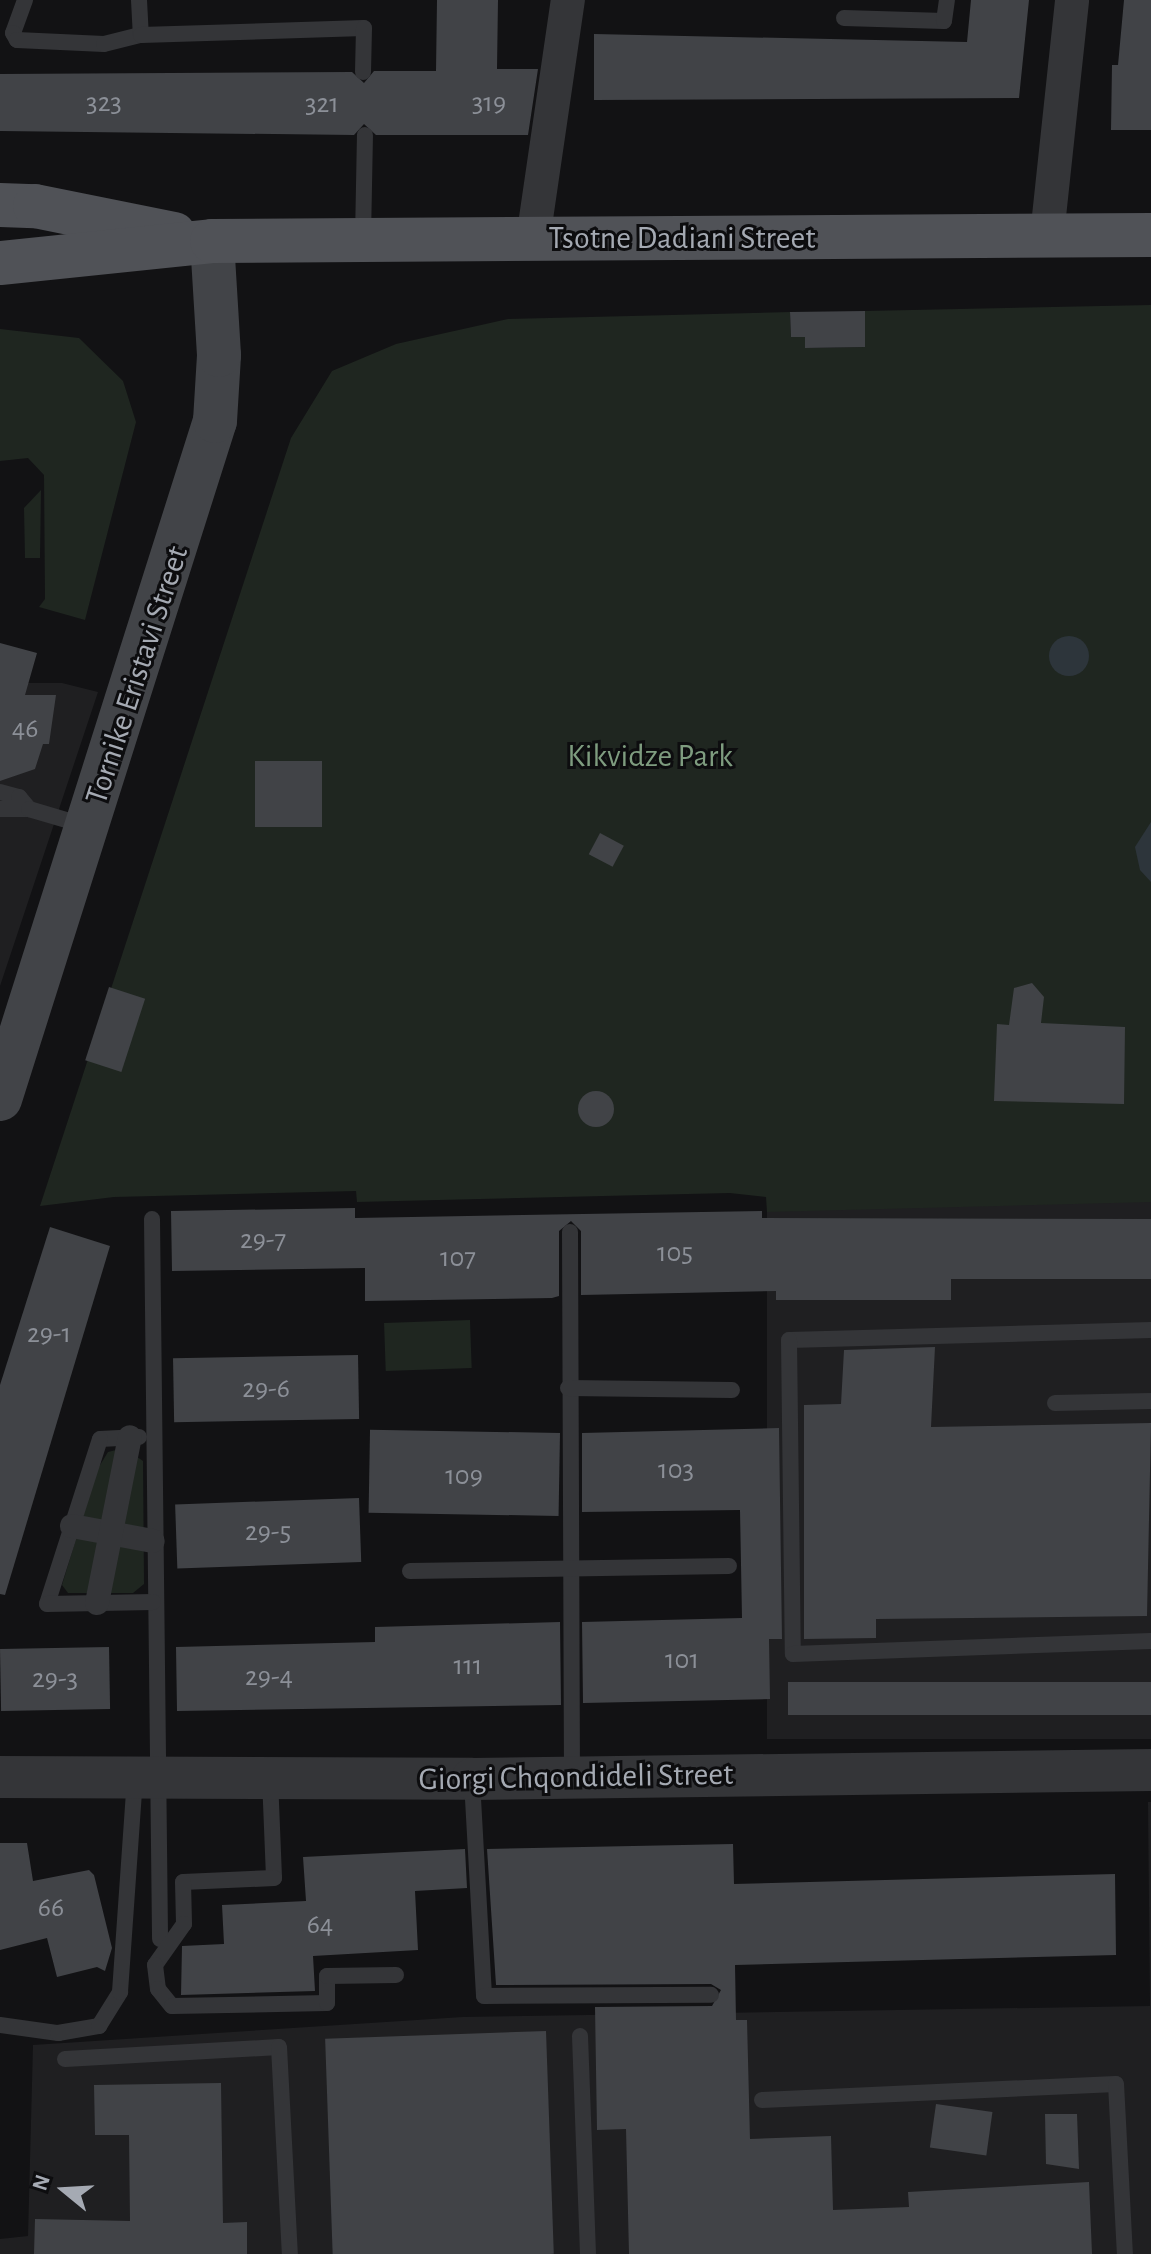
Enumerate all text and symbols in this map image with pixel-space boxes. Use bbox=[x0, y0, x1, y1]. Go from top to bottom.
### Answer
house number: 323 bbox=[86, 86, 122, 120]
house number: 319 bbox=[472, 86, 506, 120]
house number: 321 bbox=[305, 87, 339, 121]
street label: Tsotne Dadiani Street bbox=[549, 219, 815, 257]
street label: Tornike Eristavi Street bbox=[77, 541, 197, 809]
house number: 46 bbox=[12, 712, 38, 746]
park label: Kikvidze Park bbox=[567, 737, 733, 775]
house number: 29-7 bbox=[240, 1223, 286, 1257]
house number: 105 bbox=[657, 1236, 693, 1270]
house number: 107 bbox=[440, 1241, 476, 1275]
house number: 29-1 bbox=[27, 1317, 71, 1351]
house number: 29-6 bbox=[242, 1372, 290, 1406]
house number: 103 bbox=[658, 1453, 694, 1487]
house number: 109 bbox=[445, 1459, 483, 1493]
house number: 29-5 bbox=[245, 1515, 291, 1549]
house number: 101 bbox=[665, 1643, 699, 1677]
house number: 111 bbox=[454, 1649, 482, 1683]
house number: 29-4 bbox=[245, 1660, 293, 1694]
house number: 29-3 bbox=[32, 1662, 78, 1696]
street label: Giorgi Chqondideli Street bbox=[418, 1755, 734, 1799]
house number: 66 bbox=[38, 1891, 64, 1925]
house number: 64 bbox=[307, 1908, 333, 1942]
north arrow bbox=[24, 2150, 104, 2230]
text: N bbox=[28, 2172, 54, 2193]

